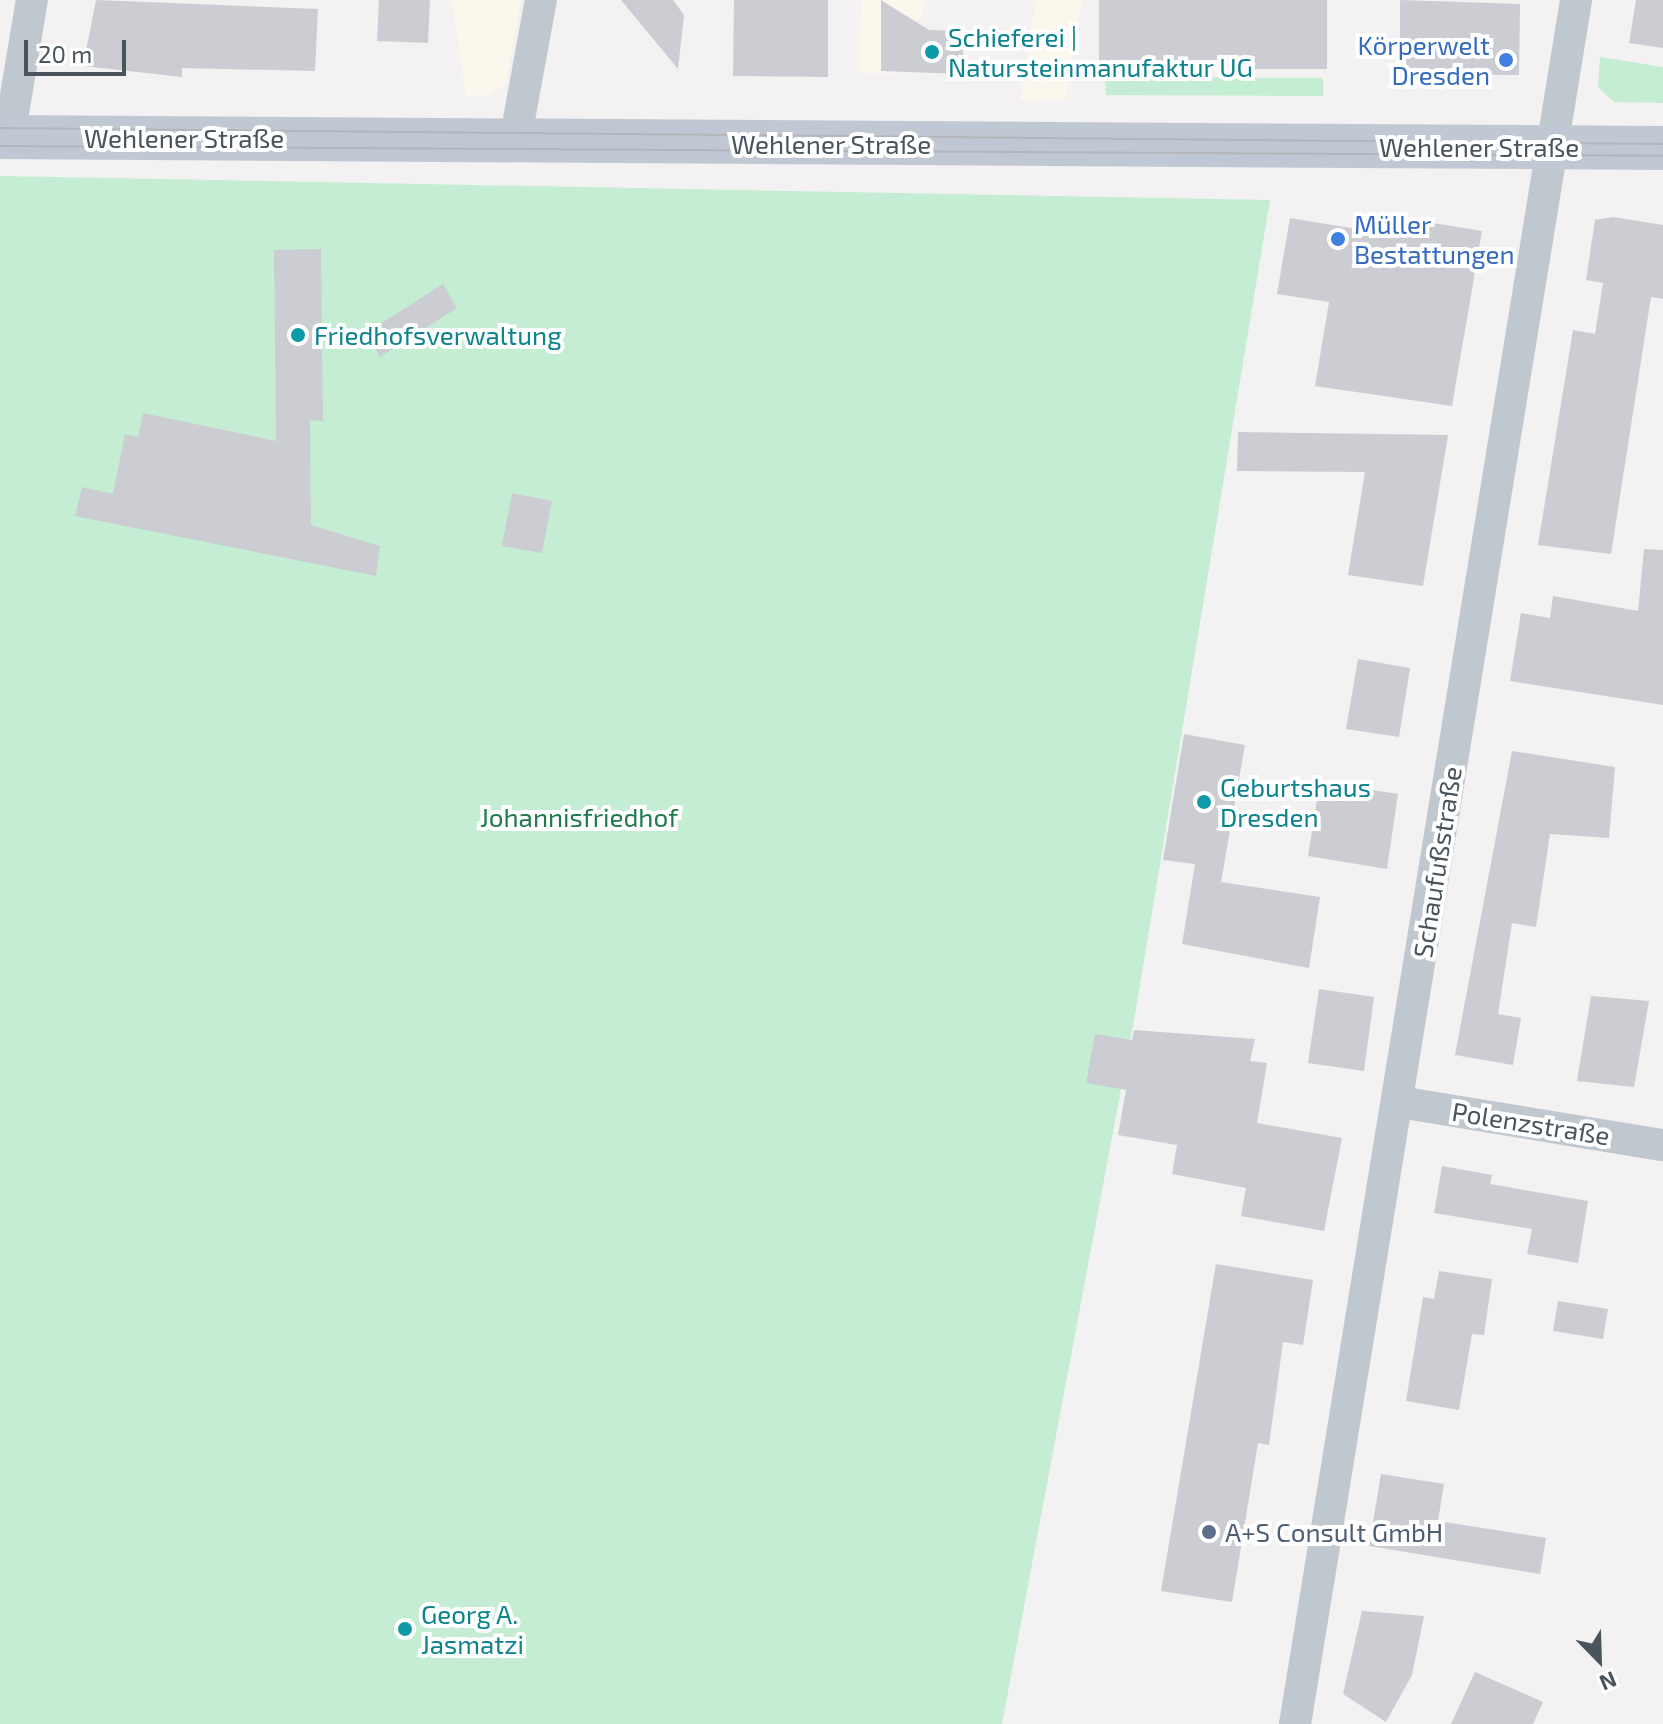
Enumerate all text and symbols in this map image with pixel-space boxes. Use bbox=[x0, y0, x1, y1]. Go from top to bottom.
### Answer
place label: Schieferei | Natursteinmanufaktur UG bbox=[948, 21, 1253, 82]
scale bar bbox=[28, 24, 130, 74]
place label: Körperwelt Dresden bbox=[1358, 29, 1490, 90]
text: 20 m bbox=[38, 39, 92, 68]
marker: Schieferei | Natursteinmanufaktur UG bbox=[923, 43, 941, 61]
marker: Körperwelt Dresden bbox=[1497, 51, 1515, 69]
street label: Wehlener Straße bbox=[84, 122, 284, 154]
street label: Wehlener Straße bbox=[731, 128, 931, 160]
street label: Wehlener Straße bbox=[1379, 131, 1579, 163]
place label: Müller Bestattungen bbox=[1354, 208, 1515, 270]
marker: Müller Bestattungen bbox=[1329, 230, 1347, 248]
place label: Friedhofsverwaltung bbox=[314, 319, 562, 351]
marker: Friedhofsverwaltung bbox=[289, 326, 307, 344]
street label: Schaufußstraße bbox=[1406, 764, 1468, 960]
place label: Geburtshaus Dresden bbox=[1220, 771, 1371, 832]
marker: Geburtshaus Dresden bbox=[1195, 793, 1213, 811]
park label: Johannisfriedhof bbox=[480, 801, 678, 833]
street label: Polenzstraße bbox=[1450, 1095, 1612, 1151]
place label: A+S Consult GmbH bbox=[1225, 1516, 1443, 1548]
marker: A+S Consult GmbH bbox=[1200, 1523, 1218, 1541]
place label: Georg A. Jasmatzi bbox=[421, 1598, 524, 1660]
marker: Georg A. Jasmatzi bbox=[396, 1620, 414, 1638]
north arrow bbox=[1559, 1620, 1639, 1700]
text: N bbox=[1596, 1667, 1621, 1697]

